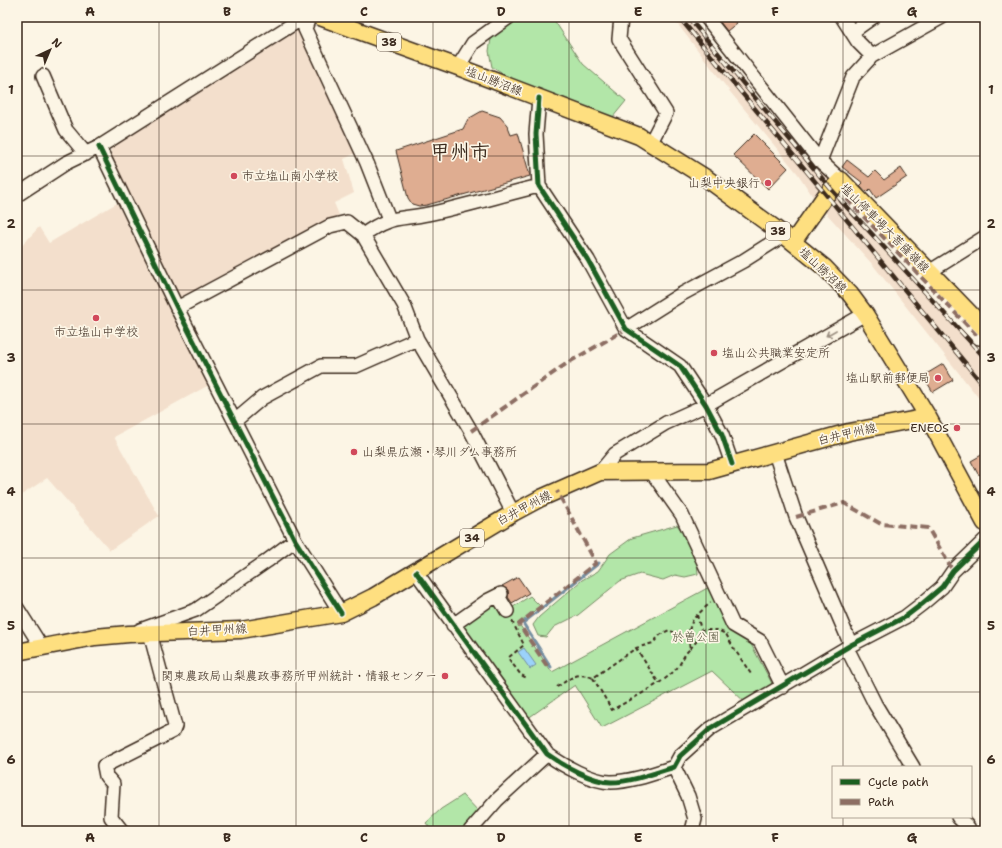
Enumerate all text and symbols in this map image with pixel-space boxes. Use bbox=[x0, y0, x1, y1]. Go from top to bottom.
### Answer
text: A bbox=[85, 3, 95, 20]
text: B bbox=[223, 3, 231, 20]
text: C bbox=[360, 3, 368, 20]
text: D bbox=[496, 3, 506, 20]
text: E bbox=[634, 3, 643, 20]
text: F bbox=[771, 3, 779, 20]
text: G bbox=[907, 3, 918, 20]
north arrow bbox=[30, 30, 70, 70]
road number: 38 bbox=[377, 33, 401, 51]
text: N bbox=[48, 35, 65, 52]
street label: 塩山勝沼線 bbox=[463, 63, 525, 99]
text: 1 bbox=[8, 81, 14, 98]
text: 1 bbox=[988, 81, 994, 98]
district label: 甲州市 bbox=[430, 139, 490, 165]
place label: 市立塩山南小学校 bbox=[242, 168, 338, 184]
marker: 市立塩山南小学校 bbox=[229, 171, 239, 181]
place label: 山梨中央銀行 bbox=[688, 175, 760, 191]
marker: 山梨中央銀行 bbox=[763, 178, 773, 188]
street label: 塩山停車場大菩薩嶺線 bbox=[837, 180, 933, 276]
text: 2 bbox=[6, 215, 16, 232]
text: 2 bbox=[986, 215, 996, 232]
road number: 38 bbox=[766, 222, 790, 240]
street label: 塩山勝沼線 bbox=[796, 244, 850, 296]
marker: 市立塩山中学校 bbox=[91, 313, 101, 323]
place label: 市立塩山中学校 bbox=[54, 324, 138, 340]
one-way arrow bbox=[825, 330, 837, 338]
place label: 塩山公共職業安定所 bbox=[722, 345, 830, 361]
marker: 塩山公共職業安定所 bbox=[709, 348, 719, 358]
text: 3 bbox=[6, 349, 16, 366]
text: 3 bbox=[986, 349, 996, 366]
place label: 塩山駅前郵便局 bbox=[846, 370, 930, 386]
marker: 塩山駅前郵便局 bbox=[933, 373, 943, 383]
street label: 白井甲州線 bbox=[816, 419, 878, 449]
place label: ENEOS bbox=[910, 420, 949, 436]
marker: ENEOS bbox=[952, 423, 962, 433]
place label: 山梨県広瀬・琴川ダム事務所 bbox=[362, 444, 517, 460]
marker: 山梨県広瀬・琴川ダム事務所 bbox=[349, 447, 359, 457]
text: 4 bbox=[6, 483, 16, 500]
text: 4 bbox=[986, 483, 996, 500]
street label: 白井甲州線 bbox=[494, 487, 554, 529]
road number: 34 bbox=[460, 529, 484, 547]
text: 5 bbox=[7, 617, 15, 634]
text: 5 bbox=[987, 617, 995, 634]
street label: 白井甲州線 bbox=[187, 620, 247, 640]
park label: 於曽公園 bbox=[672, 629, 720, 645]
place label: 関東農政局山梨農政事務所甲州統計・情報センター bbox=[161, 668, 437, 684]
marker: 関東農政局山梨農政事務所甲州統計・情報センター bbox=[440, 671, 450, 681]
text: 6 bbox=[6, 751, 16, 768]
text: 6 bbox=[986, 751, 996, 768]
legend bbox=[832, 766, 972, 818]
text: Cycle path bbox=[868, 774, 929, 790]
text: Path bbox=[868, 794, 894, 810]
text: A bbox=[85, 829, 95, 846]
text: B bbox=[223, 829, 231, 846]
text: C bbox=[360, 829, 368, 846]
text: D bbox=[496, 829, 506, 846]
text: E bbox=[634, 829, 643, 846]
text: F bbox=[771, 829, 779, 846]
text: G bbox=[907, 829, 918, 846]

